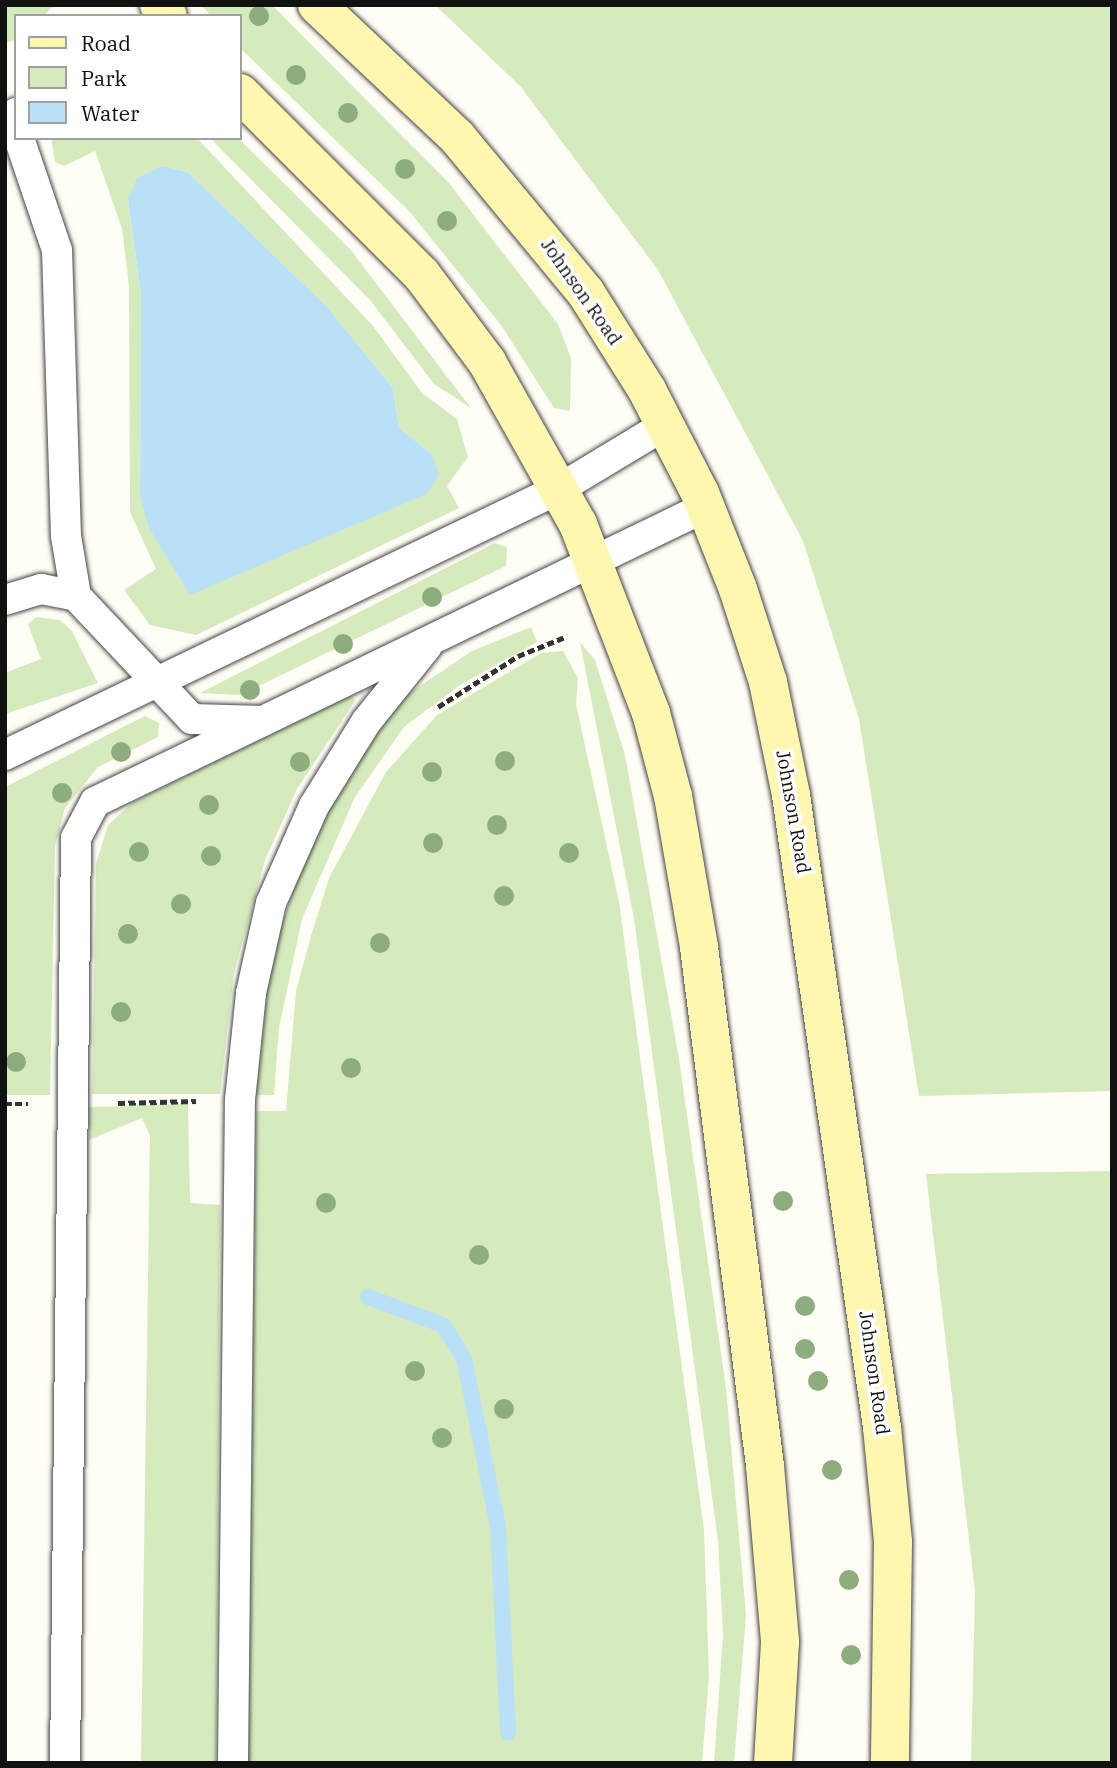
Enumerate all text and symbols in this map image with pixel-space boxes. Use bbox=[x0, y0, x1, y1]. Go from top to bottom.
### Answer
legend bbox=[14, 14, 242, 140]
text: Road bbox=[81, 29, 131, 57]
text: Park bbox=[81, 64, 127, 92]
text: Water bbox=[81, 99, 139, 127]
street label: Johnson Road bbox=[536, 234, 626, 350]
street label: Johnson Road bbox=[771, 748, 815, 876]
street label: Johnson Road bbox=[854, 1309, 894, 1437]

